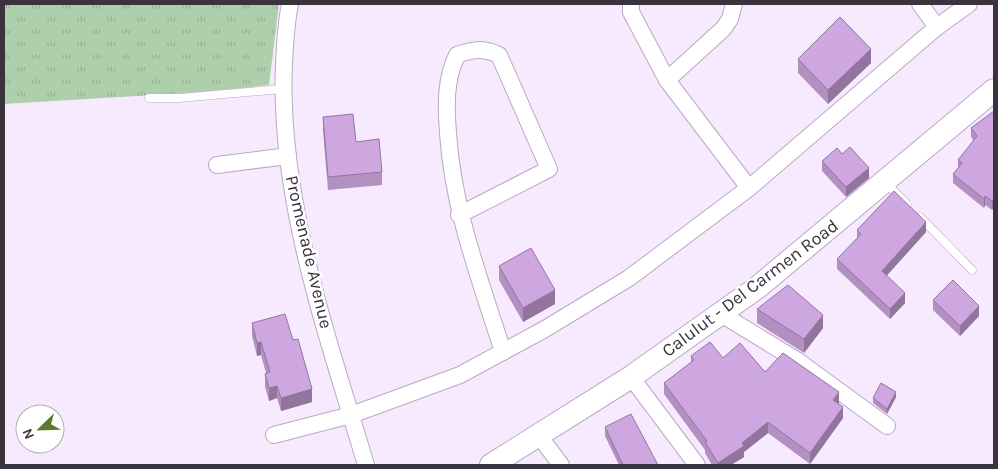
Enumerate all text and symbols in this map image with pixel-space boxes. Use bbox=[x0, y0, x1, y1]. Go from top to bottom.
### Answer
street label: Promenade Avenue bbox=[281, 173, 337, 331]
street label: Calulut - Del Carmen Road bbox=[658, 215, 842, 361]
north arrow bbox=[15, 404, 65, 454]
text: N bbox=[19, 426, 38, 442]

